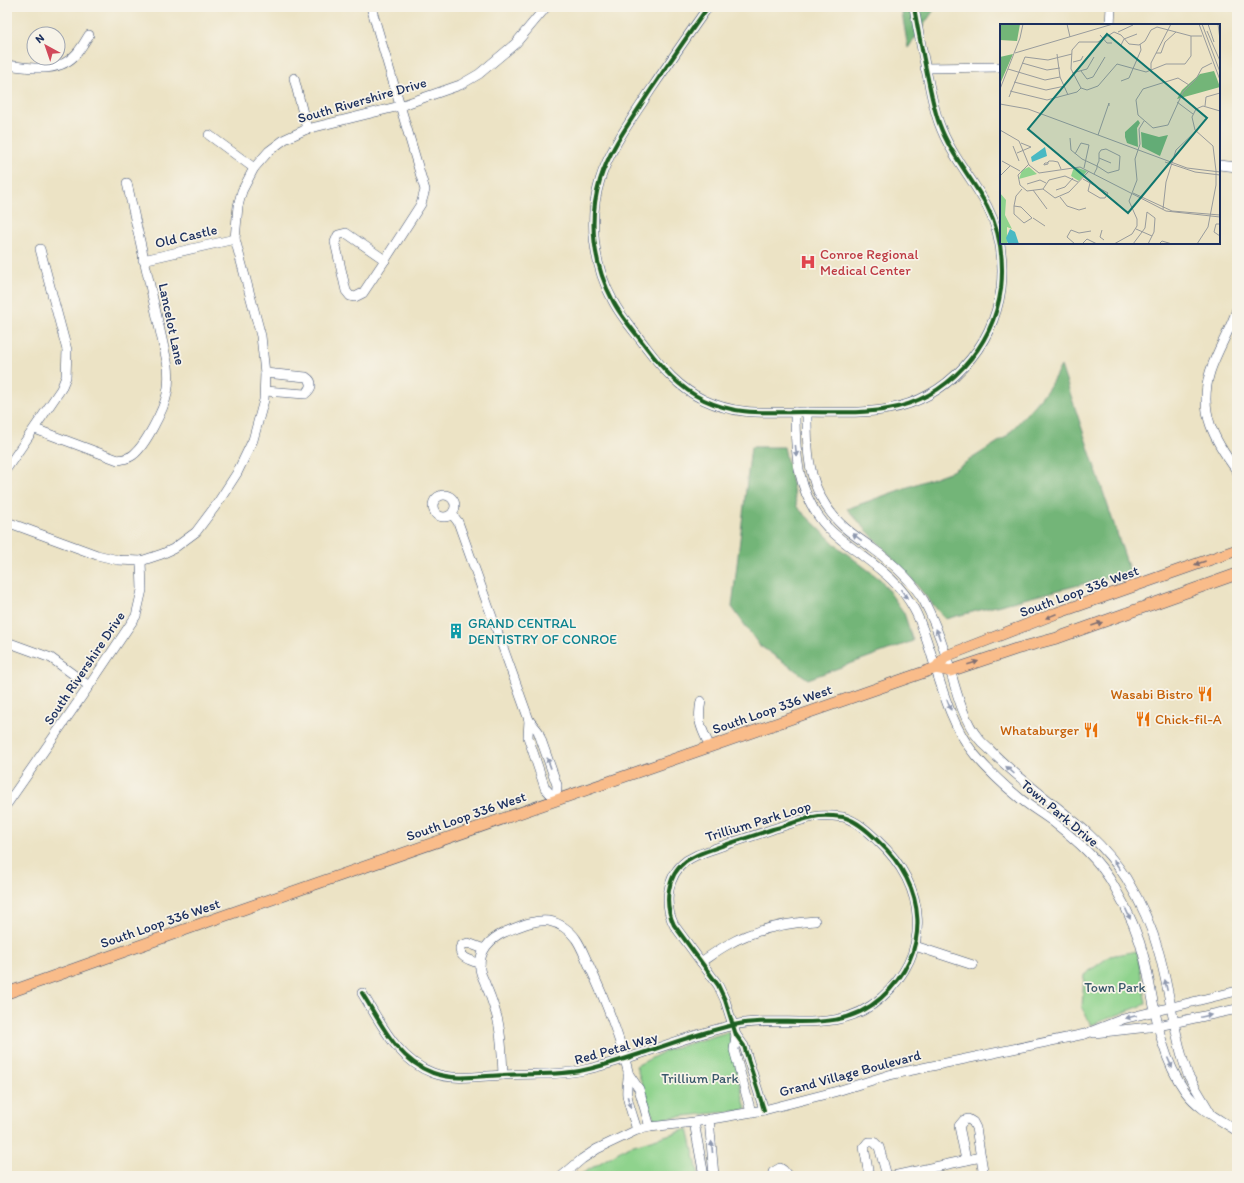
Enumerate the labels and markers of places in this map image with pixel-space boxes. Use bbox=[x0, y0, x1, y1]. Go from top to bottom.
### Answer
place label: Conroe Regional Medical Center bbox=[820, 246, 918, 279]
hospital icon: Conroe Regional Medical Center bbox=[799, 253, 817, 271]
place label: GRAND CENTRAL DENTISTRY OF CONROE bbox=[468, 615, 617, 648]
building icon: GRAND CENTRAL DENTISTRY OF CONROE bbox=[447, 622, 465, 640]
restaurant icon: Wasabi Bistro bbox=[1196, 685, 1214, 703]
place label: Wasabi Bistro bbox=[1111, 686, 1193, 703]
restaurant icon: Chick-fil-A bbox=[1134, 710, 1152, 728]
place label: Chick-fil-A bbox=[1155, 711, 1222, 728]
restaurant icon: Whataburger bbox=[1082, 721, 1100, 739]
place label: Whataburger bbox=[1000, 722, 1079, 739]

